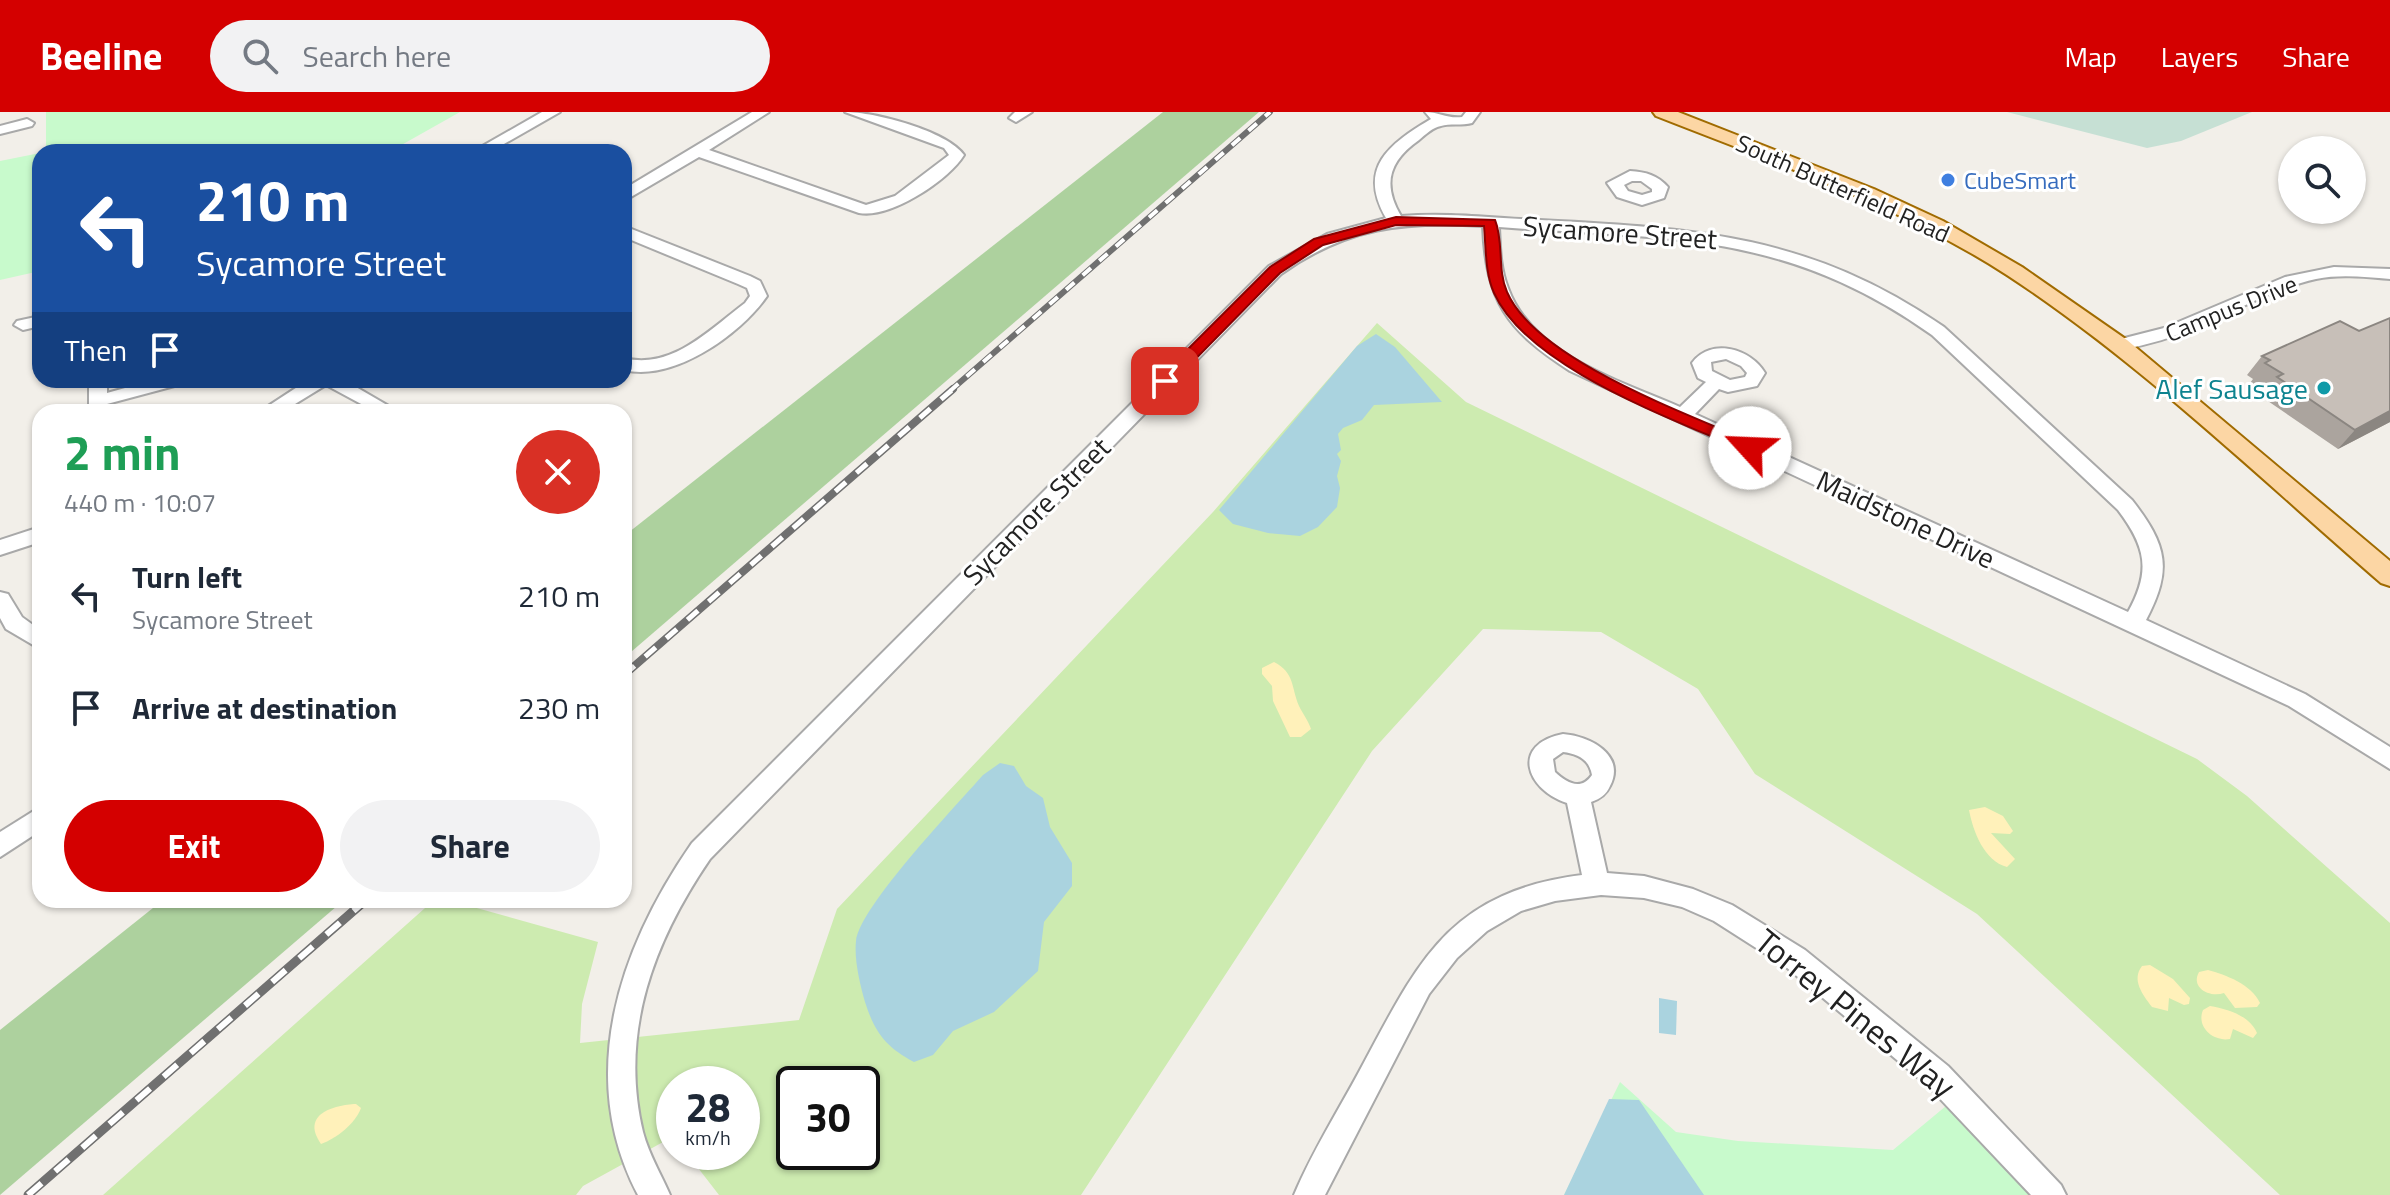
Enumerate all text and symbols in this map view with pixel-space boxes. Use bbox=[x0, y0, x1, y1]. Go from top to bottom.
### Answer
search box bbox=[210, 20, 770, 92]
text: Beeline bbox=[40, 27, 162, 85]
text: Search here bbox=[302, 33, 451, 79]
icon: search bbox=[238, 34, 282, 78]
text: Map bbox=[2064, 35, 2117, 78]
text: Layers bbox=[2161, 35, 2238, 78]
text: Share bbox=[2282, 35, 2350, 78]
street label: South Butterfield Road bbox=[1730, 125, 1956, 251]
map controls bbox=[2278, 136, 2366, 224]
button: search bbox=[2278, 136, 2366, 224]
text: 210 m bbox=[196, 158, 349, 243]
place label: CubeSmart bbox=[1964, 162, 2077, 198]
marker: CubeSmart bbox=[1939, 171, 1957, 189]
icon: left bbox=[64, 176, 168, 280]
street label: Sycamore Street bbox=[1521, 204, 1719, 260]
text: Sycamore Street bbox=[196, 235, 446, 290]
street label: Campus Drive bbox=[2160, 265, 2302, 351]
text: Then bbox=[64, 327, 127, 373]
icon: arrive bbox=[143, 328, 187, 372]
pin bbox=[1131, 347, 1199, 415]
icon: arrive bbox=[1143, 359, 1187, 403]
place label: Alef Sausage bbox=[2156, 367, 2308, 410]
marker: Alef Sausage bbox=[2315, 379, 2333, 397]
position arrow bbox=[1708, 406, 1792, 490]
text: 2 min bbox=[64, 416, 181, 489]
street label: Sycamore Street bbox=[952, 427, 1120, 595]
button: close bbox=[516, 430, 600, 514]
street label: Maidstone Drive bbox=[1810, 459, 2002, 579]
text: 440 m · 10:07 bbox=[64, 483, 216, 522]
text: Turn left bbox=[132, 554, 242, 600]
text: 210 m bbox=[518, 573, 600, 619]
icon: left bbox=[64, 574, 108, 618]
text: Sycamore Street bbox=[132, 600, 313, 639]
text: Arrive at destination bbox=[132, 685, 397, 731]
text: 230 m bbox=[518, 685, 600, 731]
icon: arrive bbox=[64, 686, 108, 730]
button: Exit bbox=[64, 800, 324, 892]
button: Share bbox=[340, 800, 600, 892]
street label: Torrey Pines Way bbox=[1744, 915, 1968, 1111]
speed limit sign: 30 bbox=[776, 1066, 880, 1170]
text: 28 bbox=[686, 1077, 730, 1138]
text: km/h bbox=[685, 1122, 731, 1153]

